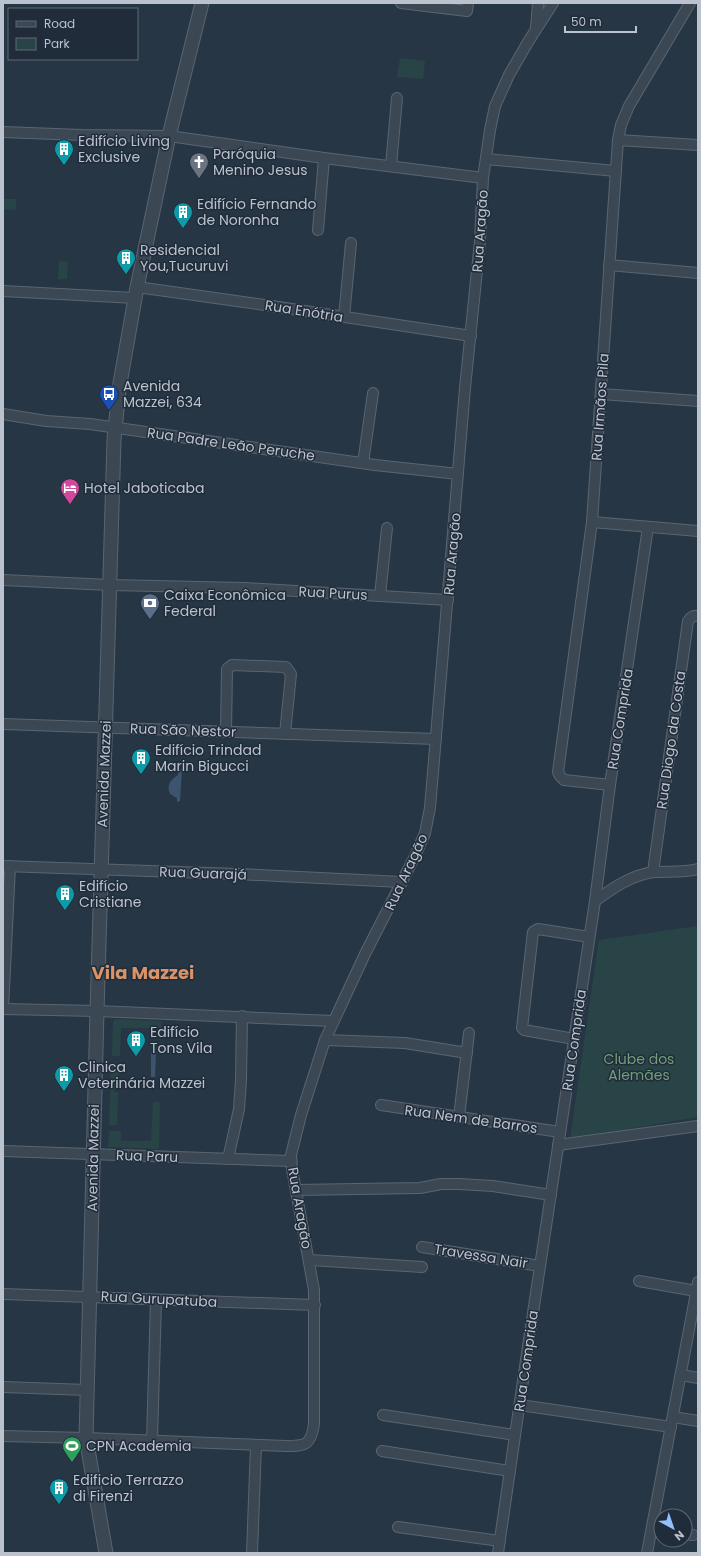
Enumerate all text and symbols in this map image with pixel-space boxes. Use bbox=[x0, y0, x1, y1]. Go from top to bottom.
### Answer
legend bbox=[8, 8, 138, 60]
scale bar bbox=[565, 8, 636, 34]
text: 50 m bbox=[571, 13, 602, 30]
text: Road bbox=[44, 15, 75, 32]
text: Park bbox=[44, 35, 71, 52]
place label: Edifício Living Exclusive bbox=[78, 131, 170, 167]
building icon: Edifício Living Exclusive bbox=[53, 138, 75, 166]
place label: Paróquia Menino Jesus bbox=[213, 144, 307, 180]
church icon: Paróquia Menino Jesus bbox=[188, 151, 210, 179]
street label: Rua Aragão bbox=[467, 189, 493, 273]
place label: Edifício Fernando de Noronha bbox=[197, 194, 317, 230]
building icon: Edifício Fernando de Noronha bbox=[172, 201, 194, 229]
place label: Residencial You,Tucuruvi bbox=[140, 240, 228, 276]
building icon: Residencial You,Tucuruvi bbox=[115, 247, 137, 275]
street label: Rua Enótria bbox=[263, 295, 345, 327]
street label: Rua Irmãos Pìla bbox=[586, 353, 614, 461]
place label: Avenida Mazzei, 634 bbox=[123, 376, 202, 412]
bus stop icon: Avenida Mazzei, 634 bbox=[98, 383, 120, 411]
street label: Rua Padre Leão Peruche bbox=[146, 422, 317, 466]
hotel icon: Hotel Jaboticaba bbox=[59, 477, 81, 505]
place label: Hotel Jaboticaba bbox=[84, 478, 204, 498]
street label: Rua Aragão bbox=[438, 512, 466, 596]
street label: Rua Purus bbox=[298, 581, 368, 605]
place label: Caixa Econômica Federal bbox=[164, 585, 286, 621]
bank icon: Caixa Econômica Federal bbox=[139, 592, 161, 620]
street label: Rua Comprida bbox=[602, 667, 638, 771]
street label: Rua Diogo da Costa bbox=[651, 670, 691, 810]
street label: Rua São Nestor bbox=[130, 718, 236, 742]
street label: Avenida Mazzei bbox=[92, 720, 116, 828]
place label: Edifício Trindad Marin Bigucci bbox=[155, 740, 261, 776]
building icon: Edifício Trindad Marin Bigucci bbox=[130, 747, 152, 775]
street label: Rua Aragão bbox=[379, 830, 433, 914]
street label: Rua Guarajá bbox=[159, 861, 247, 885]
place label: Edifício Cristiane bbox=[79, 876, 142, 912]
building icon: Edifício Cristiane bbox=[54, 883, 76, 911]
district label: Vila Mazzei bbox=[92, 960, 194, 985]
street label: Rua Comprida bbox=[557, 988, 591, 1092]
place label: Edifício Tons Vila bbox=[150, 1022, 212, 1058]
building icon: Edifício Tons Vila bbox=[125, 1029, 147, 1057]
park label: Clube dos Alemães bbox=[604, 1049, 674, 1085]
place label: Clinica Veterinária Mazzei bbox=[78, 1057, 205, 1093]
building icon: Clinica Veterinária Mazzei bbox=[53, 1064, 75, 1092]
street label: Rua Nem de Barros bbox=[403, 1100, 539, 1138]
street label: Avenida Mazzei bbox=[82, 1104, 104, 1212]
street label: Rua Paru bbox=[115, 1145, 179, 1167]
street label: Rua Aragão bbox=[283, 1166, 317, 1250]
street label: Travessa Nair bbox=[433, 1239, 529, 1273]
street label: Rua Gurupatuba bbox=[100, 1286, 218, 1312]
street label: Rua Comprida bbox=[509, 1309, 543, 1413]
sports icon: CPN Academia bbox=[61, 1435, 83, 1463]
place label: CPN Academia bbox=[86, 1436, 191, 1456]
place label: Edificio Terrazzo di Firenzi bbox=[73, 1470, 184, 1506]
building icon: Edificio Terrazzo di Firenzi bbox=[48, 1477, 70, 1505]
north arrow bbox=[653, 1508, 693, 1548]
text: N bbox=[671, 1527, 688, 1544]

